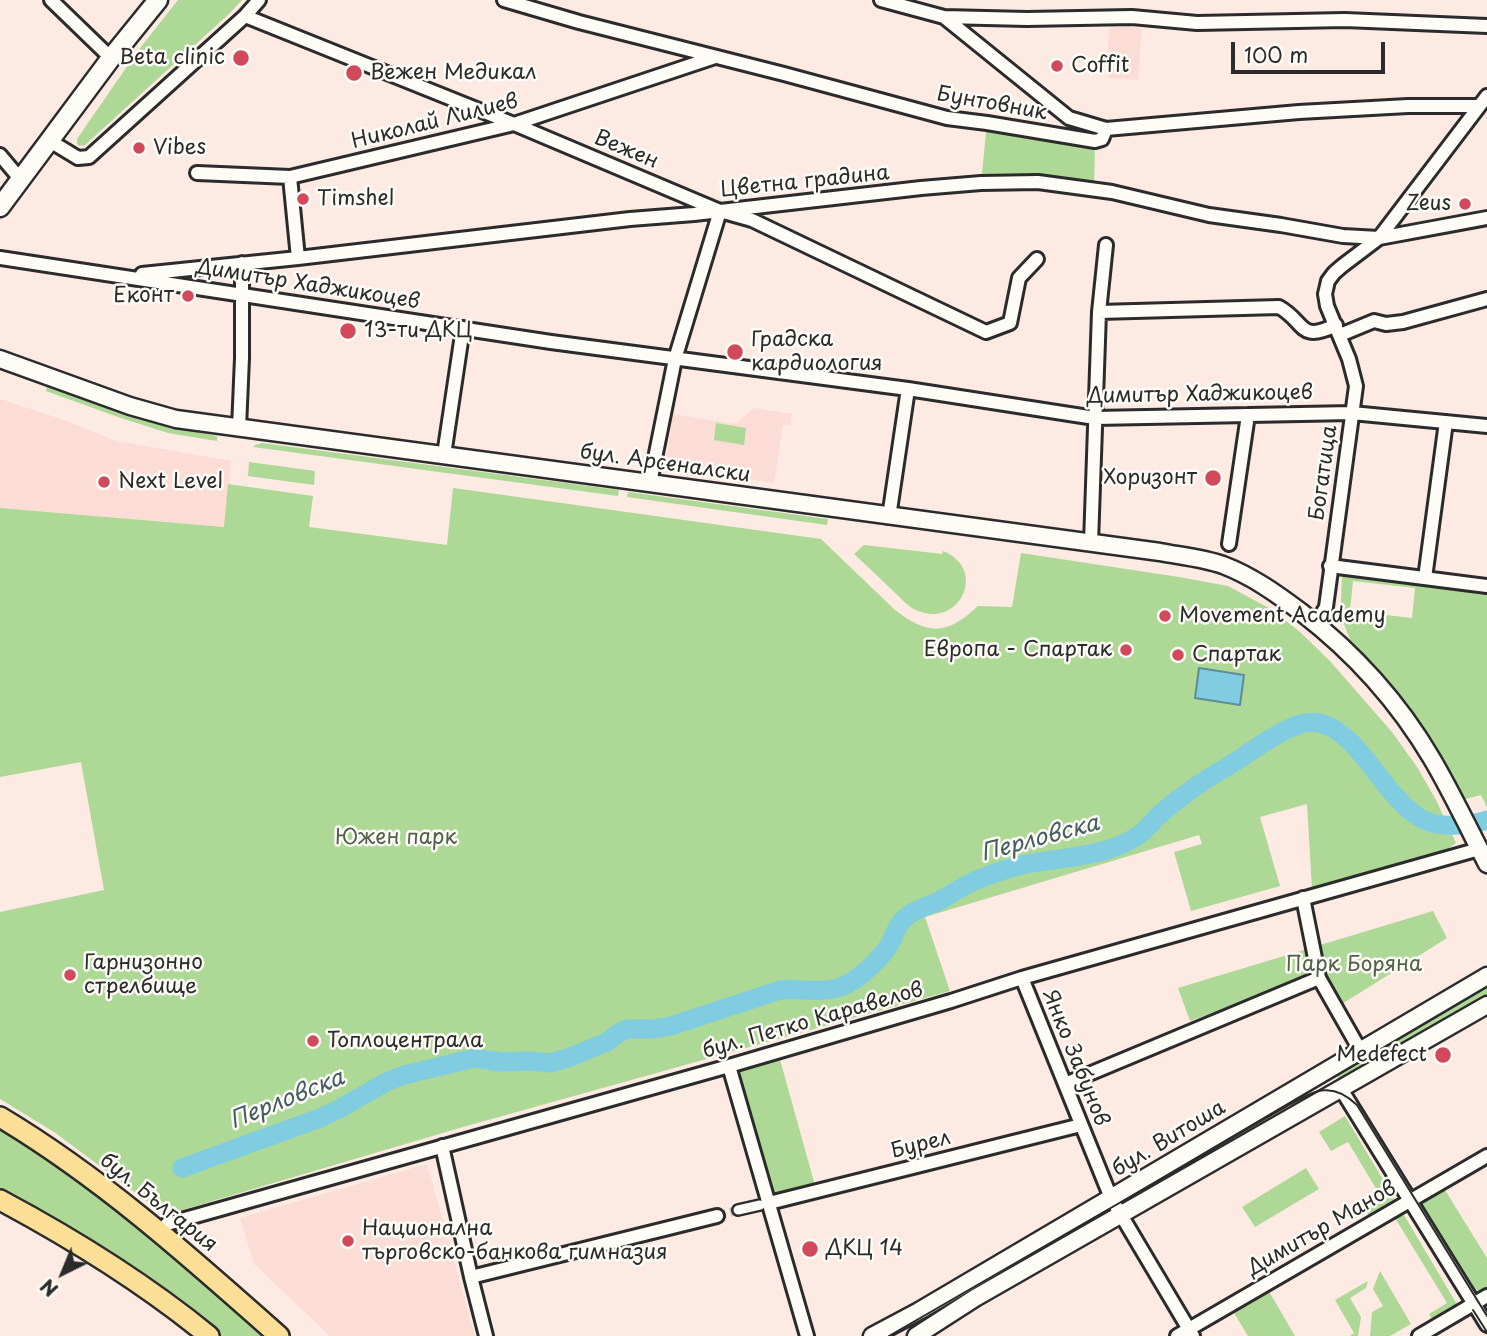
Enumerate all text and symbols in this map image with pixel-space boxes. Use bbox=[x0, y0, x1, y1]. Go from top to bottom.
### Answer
scale bar bbox=[1235, 28, 1389, 72]
text: 100 m bbox=[1244, 38, 1308, 70]
place label: Beta clinic bbox=[119, 45, 225, 71]
marker: Beta clinic bbox=[231, 48, 251, 68]
place label: Coffit bbox=[1071, 53, 1129, 79]
marker: Coffit bbox=[1049, 58, 1065, 74]
place label: Вежен Медикал bbox=[370, 60, 537, 86]
marker: Вежен Медикал bbox=[344, 63, 364, 83]
street label: Бунтовник bbox=[935, 82, 1049, 126]
street label: Николай Лилиев bbox=[349, 89, 521, 155]
street label: Вежен bbox=[590, 125, 662, 175]
place label: Vibes bbox=[153, 135, 206, 161]
marker: Vibes bbox=[131, 140, 147, 156]
street label: Цветна градина bbox=[719, 161, 891, 203]
place label: Timshel bbox=[317, 186, 394, 212]
marker: Timshel bbox=[295, 191, 311, 207]
place label: Zeus bbox=[1406, 191, 1451, 217]
marker: Zeus bbox=[1457, 196, 1473, 212]
street label: Димитър Хаджикоцев bbox=[194, 255, 422, 315]
place label: Еконт bbox=[113, 283, 174, 309]
marker: Еконт bbox=[180, 288, 196, 304]
place label: 13-ти ДКЦ bbox=[364, 318, 472, 344]
marker: 13-ти ДКЦ bbox=[338, 321, 358, 341]
place label: Градска кардиология bbox=[751, 327, 883, 377]
marker: Градска кардиология bbox=[725, 342, 745, 362]
street label: Димитър Хаджикоцев bbox=[1087, 380, 1313, 410]
street label: Богатица bbox=[1305, 424, 1343, 522]
street label: бул. Арсеналски bbox=[578, 440, 752, 488]
place label: Хоризонт bbox=[1104, 465, 1197, 491]
marker: Хоризонт bbox=[1203, 468, 1223, 488]
place label: Next Level bbox=[118, 469, 223, 495]
marker: Next Level bbox=[96, 474, 112, 490]
place label: Movement Academy bbox=[1179, 603, 1386, 629]
marker: Movement Academy bbox=[1157, 608, 1173, 624]
place label: Европа - Спартак bbox=[924, 637, 1112, 663]
marker: Европа - Спартак bbox=[1118, 642, 1134, 658]
place label: Спартак bbox=[1192, 642, 1281, 668]
marker: Спартак bbox=[1170, 647, 1186, 663]
water label: Перловска bbox=[978, 810, 1102, 868]
park label: Южен парк bbox=[335, 825, 457, 851]
place label: Гарнизонно стрелбище bbox=[84, 950, 203, 1000]
park label: Парк Боряна bbox=[1286, 952, 1422, 978]
marker: Гарнизонно стрелбище bbox=[62, 967, 78, 983]
street label: бул. Петко Каравелов bbox=[700, 977, 926, 1065]
street label: Янко Забунов bbox=[1036, 986, 1114, 1130]
place label: Топлоцентрала bbox=[327, 1028, 483, 1054]
marker: Топлоцентрала bbox=[305, 1033, 321, 1049]
place label: Medefect bbox=[1337, 1042, 1427, 1068]
marker: Medefect bbox=[1433, 1045, 1453, 1065]
water label: Перловска bbox=[226, 1064, 348, 1136]
street label: бул. Витоша bbox=[1108, 1095, 1230, 1183]
street label: Бурел bbox=[889, 1125, 953, 1165]
street label: бул. България bbox=[94, 1148, 222, 1258]
street label: Димитър Манов bbox=[1243, 1176, 1401, 1282]
place label: Национална търговско-банкова гимназия bbox=[362, 1216, 668, 1266]
marker: Национална търговско-банкова гимназия bbox=[340, 1233, 356, 1249]
place label: ДКЦ 14 bbox=[826, 1236, 903, 1262]
north arrow bbox=[28, 1238, 98, 1308]
marker: ДКЦ 14 bbox=[800, 1239, 820, 1259]
text: N bbox=[34, 1273, 64, 1304]

